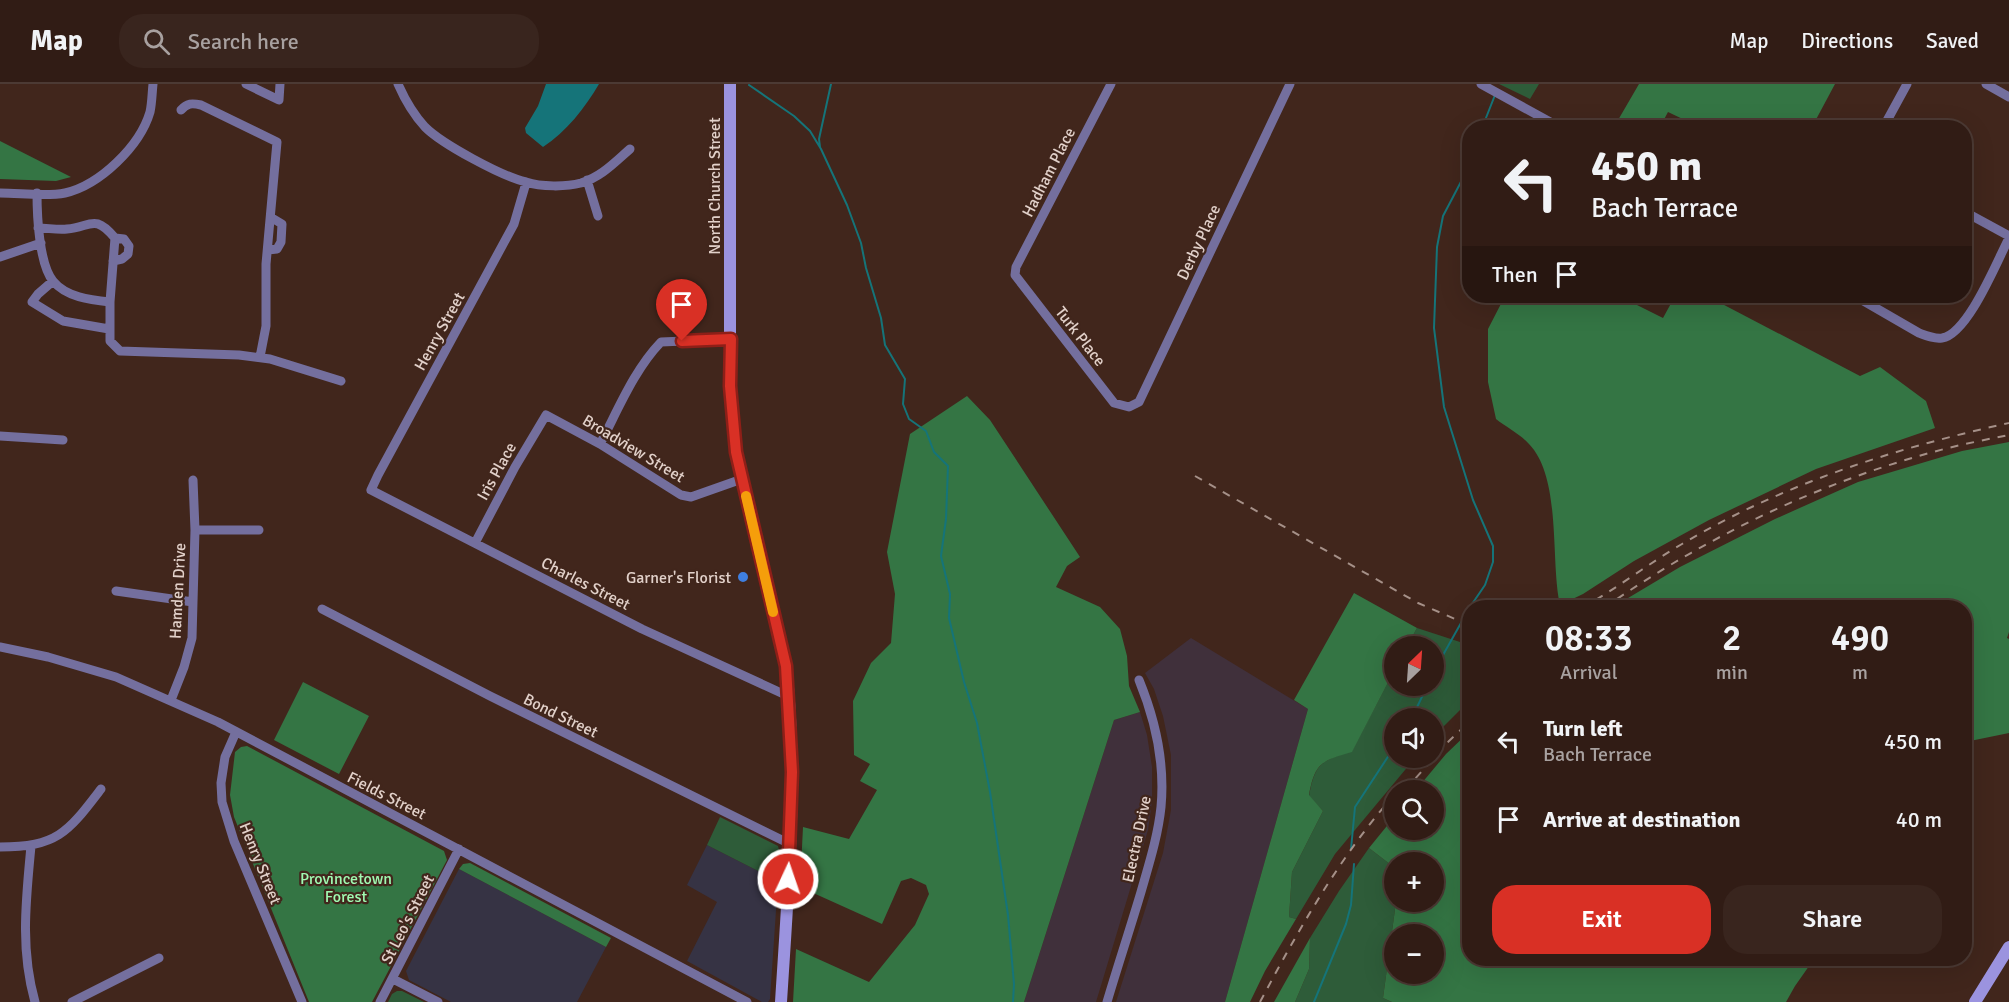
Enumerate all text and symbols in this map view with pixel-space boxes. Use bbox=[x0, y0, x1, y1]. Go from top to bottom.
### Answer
search box bbox=[119, 14, 539, 68]
text: Map bbox=[30, 24, 83, 58]
icon: search bbox=[140, 25, 173, 58]
text: Search here bbox=[188, 28, 299, 55]
text: Map bbox=[1730, 28, 1768, 54]
text: Directions bbox=[1801, 28, 1893, 54]
text: Saved bbox=[1926, 28, 1979, 54]
street label: North Church Street bbox=[705, 117, 725, 255]
street label: Hadham Place bbox=[1018, 124, 1080, 221]
text: 450 m bbox=[1591, 141, 1702, 192]
icon: left bbox=[1492, 144, 1570, 222]
text: Bach Terrace bbox=[1591, 192, 1738, 225]
street label: Derby Place bbox=[1173, 201, 1225, 283]
icon: arrive bbox=[1550, 258, 1583, 291]
text: Then bbox=[1492, 261, 1538, 288]
pin bbox=[656, 279, 707, 341]
street label: Henry Street bbox=[410, 288, 470, 374]
icon: arrive bbox=[665, 288, 698, 321]
street label: Turk Place bbox=[1051, 303, 1110, 370]
street label: Broadview Street bbox=[579, 410, 689, 487]
street label: Iris Place bbox=[473, 439, 521, 504]
street label: Hamden Drive bbox=[165, 543, 191, 640]
street label: Charles Street bbox=[538, 553, 634, 615]
place label: Garner's Florist bbox=[626, 568, 731, 588]
marker: Garner's Florist bbox=[736, 570, 750, 584]
text: 08:33 bbox=[1545, 616, 1633, 661]
text: 2 bbox=[1722, 616, 1742, 661]
text: 490 bbox=[1831, 616, 1889, 661]
north arrow bbox=[1384, 636, 1444, 696]
map controls bbox=[1384, 636, 1444, 984]
text: Arrival bbox=[1560, 660, 1618, 685]
text: min bbox=[1716, 660, 1748, 685]
text: m bbox=[1852, 660, 1868, 685]
street label: Bond Street bbox=[520, 689, 601, 743]
button: sound bbox=[1384, 708, 1444, 768]
text: Turn left bbox=[1543, 715, 1623, 742]
icon: left bbox=[1492, 725, 1525, 758]
text: 450 m bbox=[1884, 728, 1942, 755]
text: Bach Terrace bbox=[1543, 742, 1652, 767]
street label: Fields Street bbox=[344, 767, 430, 824]
button: search bbox=[1384, 780, 1444, 840]
street label: Electra Drive bbox=[1118, 794, 1156, 884]
icon: arrive bbox=[1492, 803, 1525, 836]
text: Arrive at destination bbox=[1543, 806, 1740, 833]
text: 40 m bbox=[1896, 806, 1942, 833]
street label: Henry Street bbox=[235, 820, 286, 908]
position arrow bbox=[756, 847, 820, 911]
button: + bbox=[1384, 852, 1444, 912]
park label: Provincetown Forest bbox=[300, 869, 392, 907]
street label: St Leo's Street bbox=[377, 871, 439, 968]
button: Exit bbox=[1492, 885, 1711, 954]
button: Share bbox=[1723, 885, 1942, 954]
button: − bbox=[1384, 924, 1444, 984]

